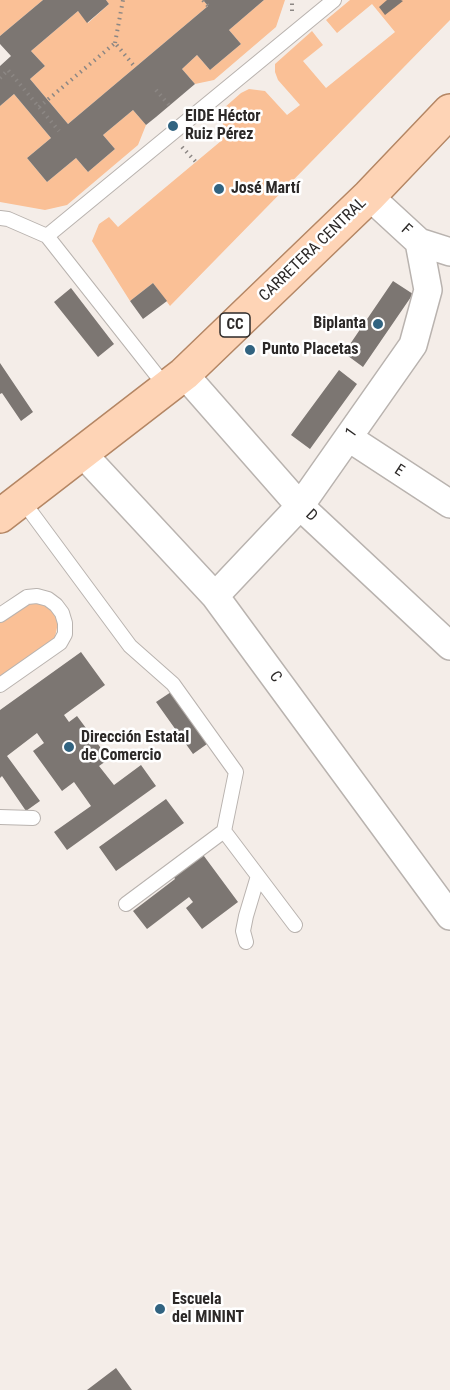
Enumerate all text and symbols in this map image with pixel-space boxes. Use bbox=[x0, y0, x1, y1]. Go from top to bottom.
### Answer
place label: EIDE Héctor Ruiz Pérez bbox=[185, 107, 261, 145]
marker: EIDE Héctor Ruiz Pérez bbox=[166, 119, 180, 133]
place label: José Martí bbox=[231, 179, 300, 199]
marker: José Martí bbox=[212, 182, 226, 196]
street label: CARRETERA CENTRAL bbox=[255, 194, 371, 306]
street label: F bbox=[397, 220, 415, 240]
road number: CC bbox=[220, 313, 250, 337]
place label: Biplanta bbox=[313, 314, 366, 334]
marker: Biplanta bbox=[371, 317, 385, 331]
place label: Punto Placetas bbox=[262, 340, 359, 360]
marker: Punto Placetas bbox=[243, 343, 257, 357]
street label: 1 bbox=[342, 424, 362, 442]
street label: E bbox=[390, 461, 408, 481]
street label: D bbox=[301, 506, 321, 526]
street label: C bbox=[265, 668, 285, 686]
place label: Dirección Estatal de Comercio bbox=[81, 728, 189, 766]
marker: Dirección Estatal de Comercio bbox=[62, 740, 76, 754]
place label: Escuela del MININT bbox=[172, 1290, 244, 1328]
marker: Escuela del MININT bbox=[153, 1302, 167, 1316]

